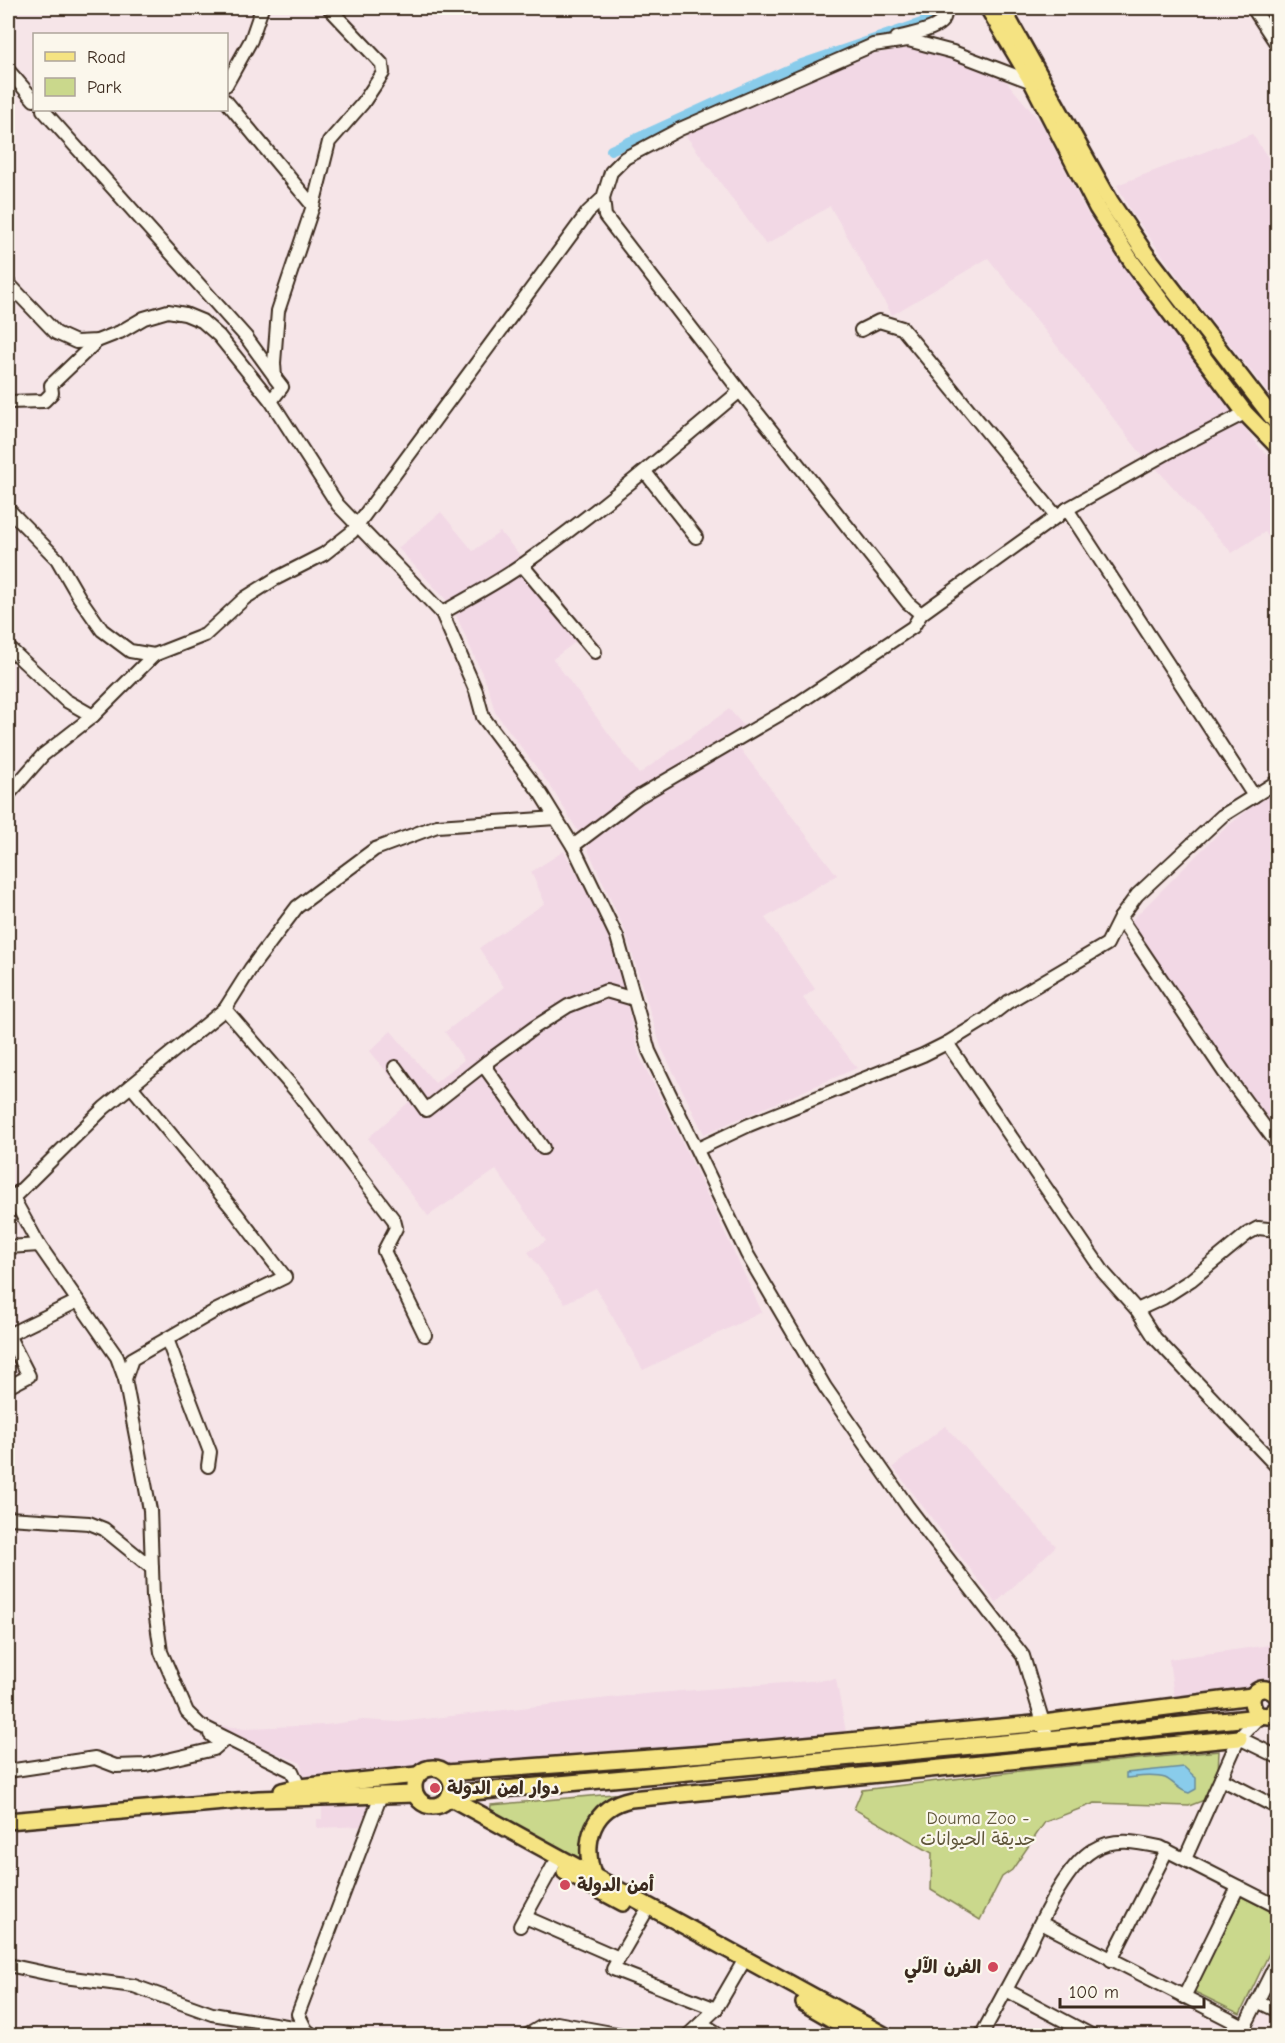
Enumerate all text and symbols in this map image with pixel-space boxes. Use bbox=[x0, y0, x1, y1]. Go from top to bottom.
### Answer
legend bbox=[33, 33, 228, 111]
text: Road bbox=[87, 47, 126, 68]
text: Park bbox=[87, 77, 122, 98]
place label: دوار امن الدولة bbox=[447, 1778, 559, 1799]
marker: دوار امن الدولة bbox=[428, 1781, 442, 1795]
park label: Douma Zoo - حديقة الحيوانات bbox=[920, 1808, 1036, 1850]
place label: أمن الدولة bbox=[577, 1874, 654, 1896]
marker: أمن الدولة bbox=[558, 1878, 572, 1892]
place label: الفرن الآلي bbox=[904, 1956, 981, 1983]
marker: الفرن الآلي bbox=[986, 1960, 1000, 1974]
scale bar bbox=[1060, 1971, 1204, 2009]
text: 100 m bbox=[1069, 1982, 1119, 2003]

